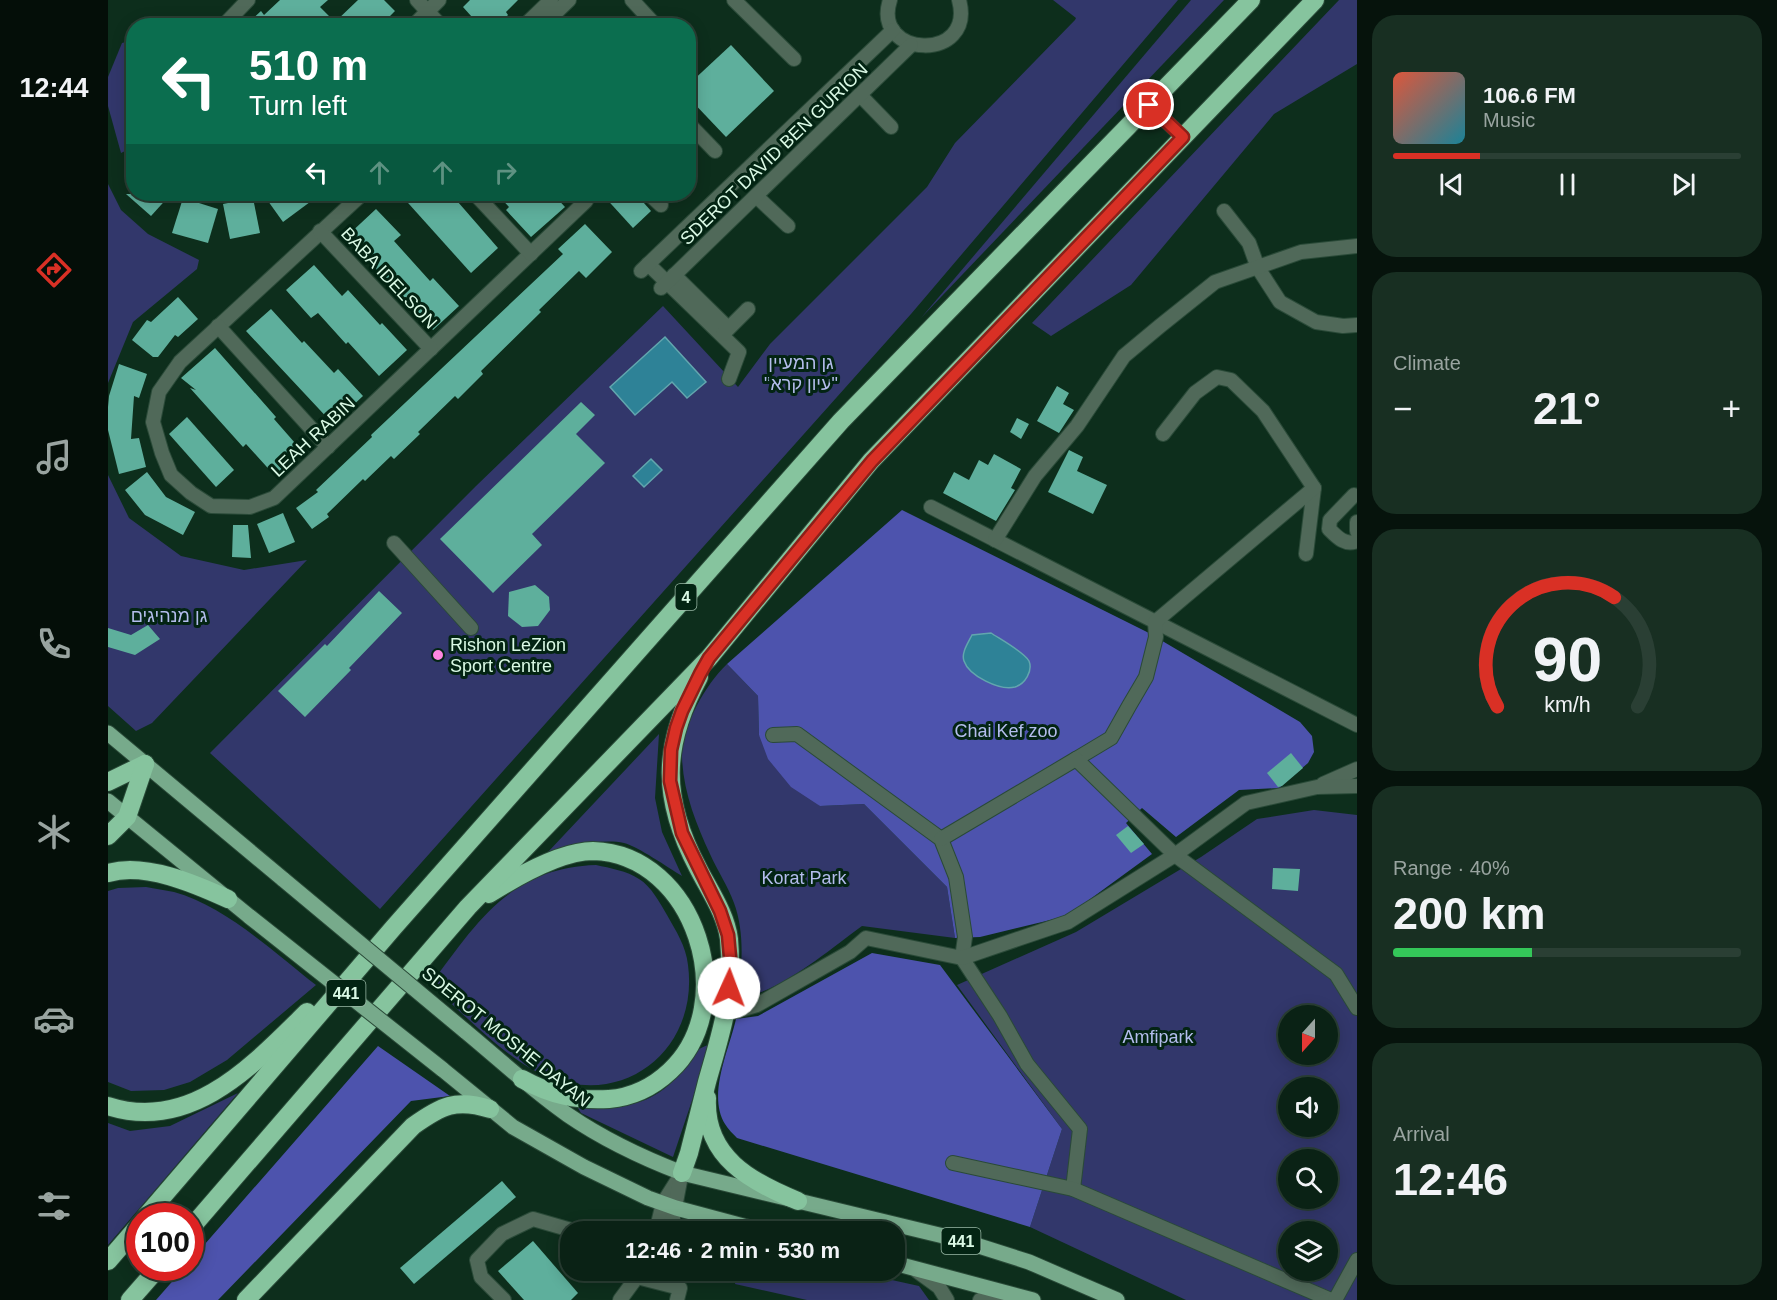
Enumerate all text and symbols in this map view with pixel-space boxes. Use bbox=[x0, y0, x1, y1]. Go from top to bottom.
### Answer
icon: left bbox=[150, 42, 228, 120]
text: 510 m bbox=[249, 42, 368, 89]
street label: SDEROT DAVID BEN GURION bbox=[676, 59, 872, 249]
text: 12:44 bbox=[19, 73, 89, 103]
pin bbox=[1123, 79, 1174, 130]
text: 106.6 FM bbox=[1483, 83, 1576, 108]
icon: arrive bbox=[1132, 88, 1165, 121]
text: Turn left bbox=[249, 91, 347, 121]
text: Music bbox=[1483, 109, 1535, 131]
icon: left bbox=[300, 156, 333, 189]
icon: ahead bbox=[363, 156, 396, 189]
icon: ahead bbox=[426, 156, 459, 189]
icon: right bbox=[489, 156, 522, 189]
icon: previous bbox=[1435, 168, 1468, 201]
icon: pause bbox=[1551, 168, 1584, 201]
icon: next bbox=[1667, 168, 1700, 201]
street label: BABA IDELSON bbox=[337, 223, 441, 333]
icon: directions bbox=[33, 249, 75, 291]
text: Climate bbox=[1393, 352, 1461, 374]
park label: גן המעיין "עיון קרא" bbox=[764, 353, 838, 394]
text: 21° bbox=[1533, 383, 1601, 434]
text: − bbox=[1393, 390, 1412, 427]
text: + bbox=[1722, 390, 1741, 427]
street label: LEAH RABIN bbox=[267, 393, 359, 481]
icon: music bbox=[33, 436, 75, 478]
road number: 4 bbox=[676, 584, 696, 610]
park label: גן מנהיגים bbox=[131, 606, 208, 626]
icon: phone bbox=[33, 623, 75, 665]
text: 90 bbox=[1532, 625, 1602, 694]
place label: Rishon LeZion Sport Centre bbox=[450, 635, 566, 676]
marker: Rishon LeZion Sport Centre bbox=[431, 648, 445, 662]
text: km/h bbox=[1544, 693, 1590, 717]
park label: Chai Kef zoo bbox=[954, 721, 1058, 741]
icon: climate bbox=[33, 811, 75, 853]
text: Range · 40% bbox=[1393, 857, 1510, 879]
park label: Korat Park bbox=[761, 868, 848, 888]
text: 200 km bbox=[1393, 888, 1546, 939]
position arrow bbox=[697, 956, 761, 1020]
street label: SDEROT MOSHE DAYAN bbox=[418, 963, 594, 1111]
road number: 441 bbox=[326, 980, 366, 1006]
icon: car bbox=[33, 998, 75, 1040]
north arrow bbox=[1278, 1005, 1338, 1065]
map controls bbox=[1278, 1005, 1338, 1281]
park label: Amfipark bbox=[1122, 1027, 1195, 1047]
button: sound bbox=[1278, 1077, 1338, 1137]
text: Arrival bbox=[1393, 1123, 1450, 1145]
button: search bbox=[1278, 1149, 1338, 1209]
text: 12:46 bbox=[1393, 1154, 1508, 1205]
icon: filters bbox=[33, 1185, 75, 1227]
speed limit sign: 100 bbox=[126, 1203, 204, 1281]
button: layers bbox=[1278, 1221, 1338, 1281]
road number: 441 bbox=[942, 1228, 980, 1254]
text: 12:46 · 2 min · 530 m bbox=[625, 1238, 840, 1263]

